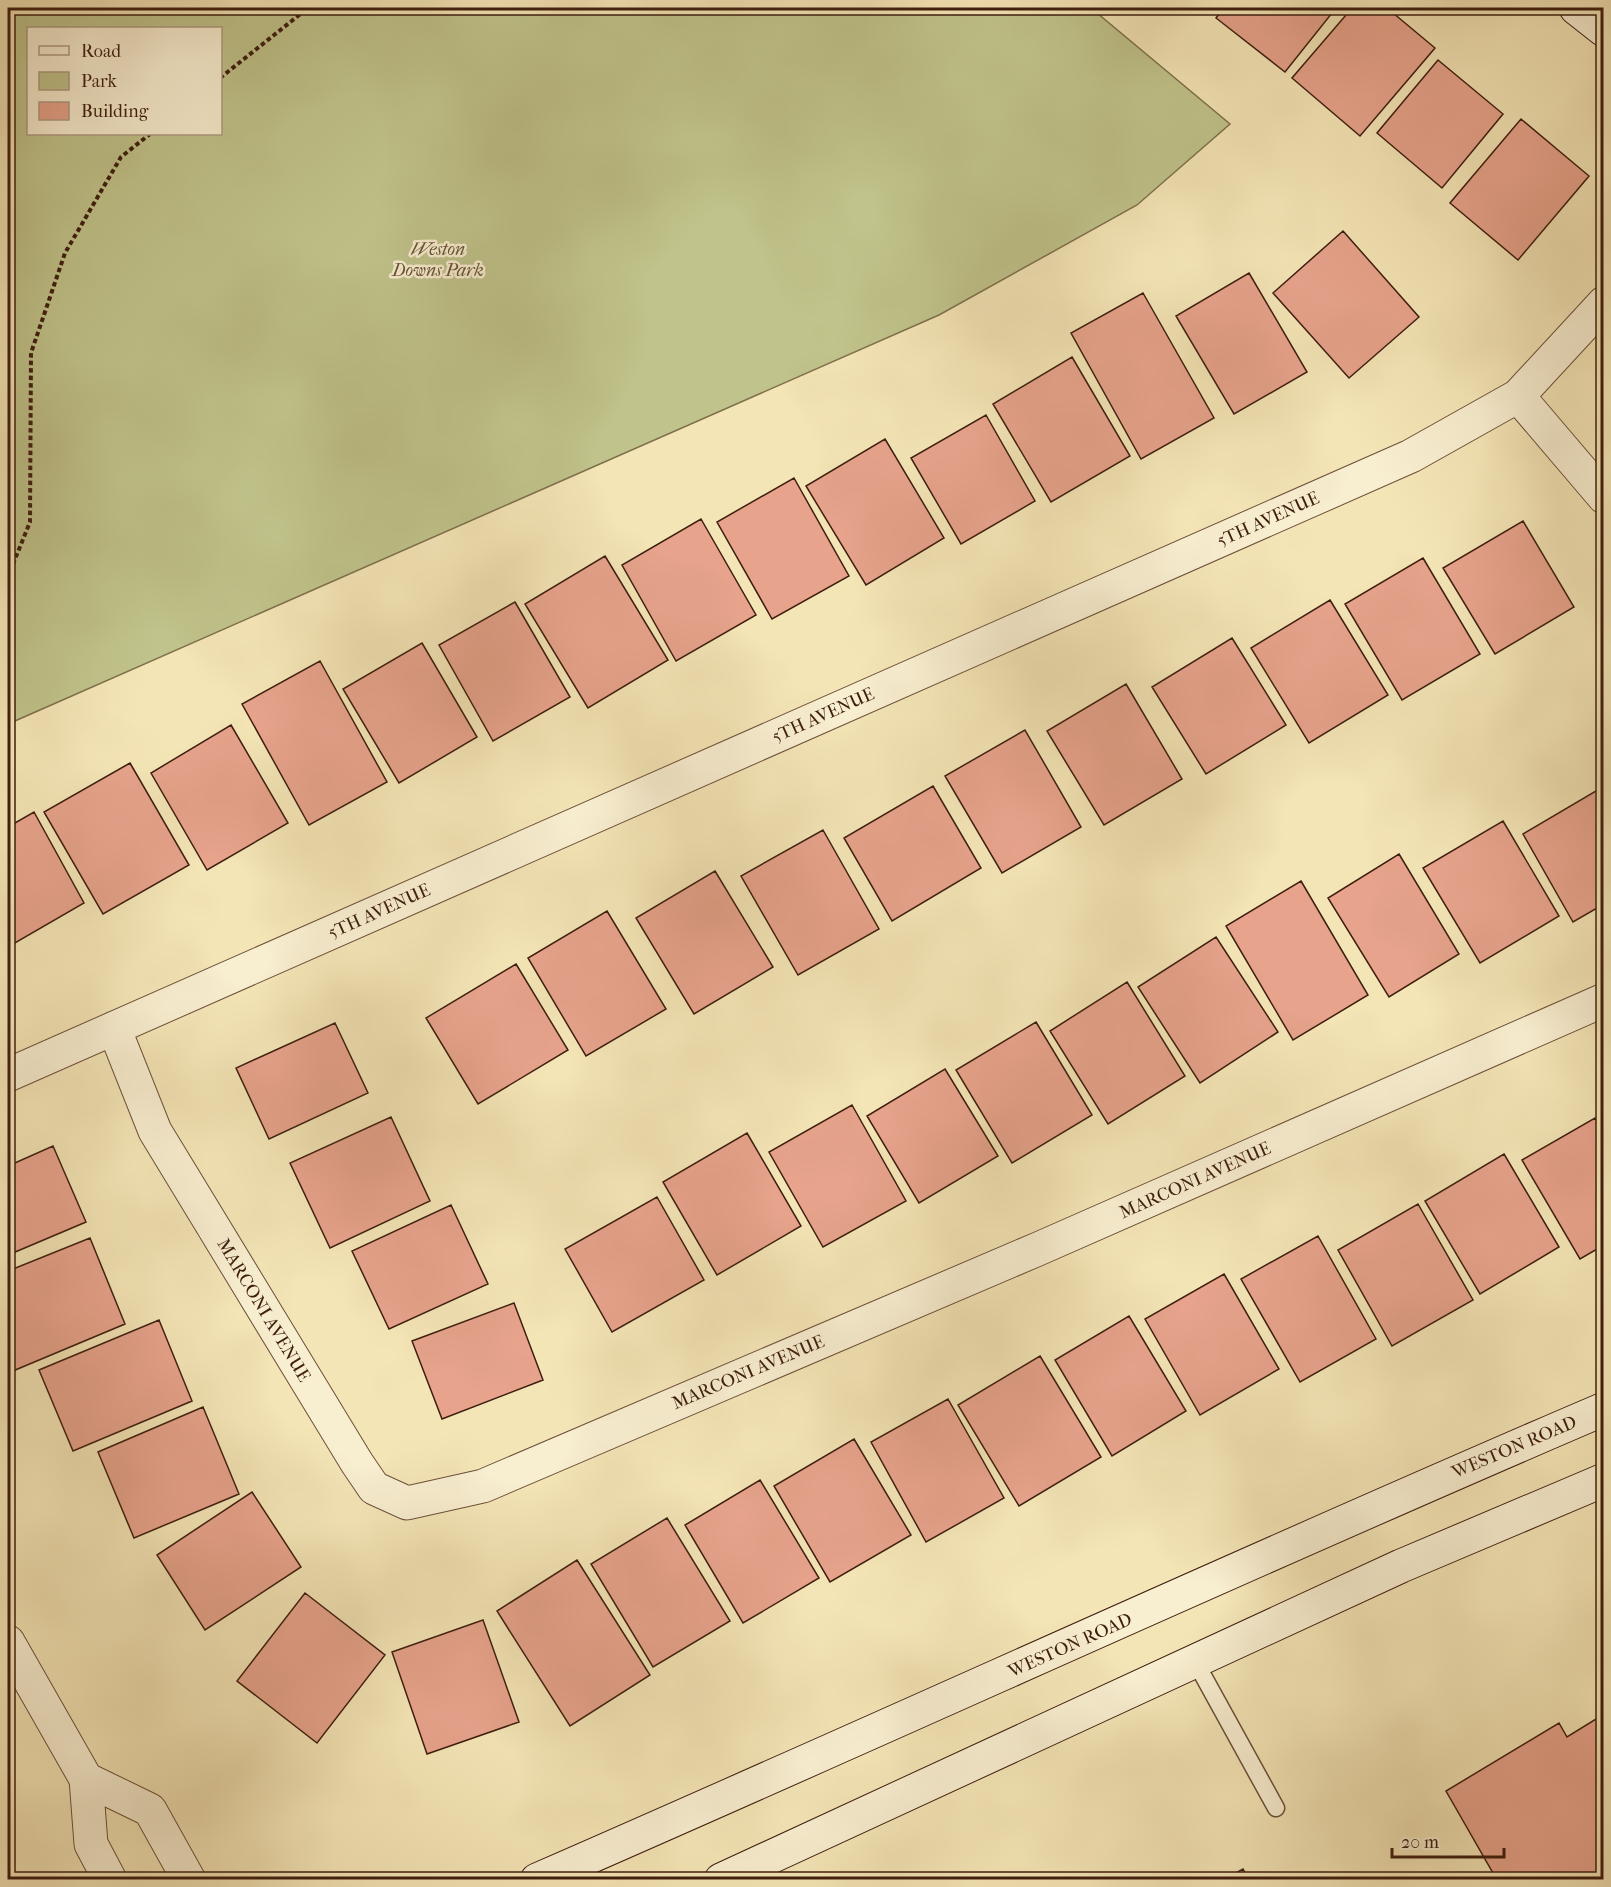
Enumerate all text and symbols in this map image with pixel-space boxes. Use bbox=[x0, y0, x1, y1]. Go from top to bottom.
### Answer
legend bbox=[27, 27, 222, 135]
text: Road bbox=[81, 41, 121, 62]
text: Park bbox=[81, 71, 118, 92]
text: Building bbox=[81, 101, 149, 122]
park label: Weston Downs Park bbox=[391, 239, 484, 281]
street label: 5TH AVENUE bbox=[1214, 488, 1323, 551]
street label: 5TH AVENUE bbox=[769, 684, 878, 747]
street label: 5TH AVENUE bbox=[325, 880, 434, 943]
street label: MARCONI AVENUE bbox=[1116, 1138, 1274, 1223]
street label: MARCONI AVENUE bbox=[213, 1235, 315, 1386]
street label: MARCONI AVENUE bbox=[669, 1331, 827, 1414]
street label: WESTON ROAD bbox=[1448, 1412, 1580, 1484]
street label: WESTON ROAD bbox=[1004, 1609, 1135, 1683]
scale bar bbox=[1392, 1821, 1504, 1859]
text: 20 m bbox=[1401, 1832, 1439, 1853]

